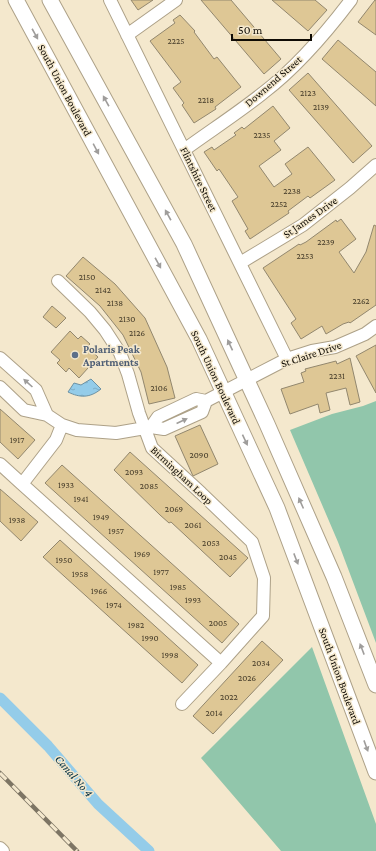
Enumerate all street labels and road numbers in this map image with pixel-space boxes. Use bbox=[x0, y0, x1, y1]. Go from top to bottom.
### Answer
street label: South Union Boulevard bbox=[36, 42, 94, 138]
street label: Downend Street bbox=[242, 53, 304, 109]
street label: Flintshire Street bbox=[178, 145, 220, 213]
street label: St James Drive bbox=[281, 194, 340, 241]
street label: South Union Boulevard bbox=[189, 328, 243, 426]
street label: St Claire Drive bbox=[279, 339, 343, 369]
street label: Birmingham Loop bbox=[148, 443, 215, 507]
street label: South Union Boulevard bbox=[317, 626, 363, 726]

